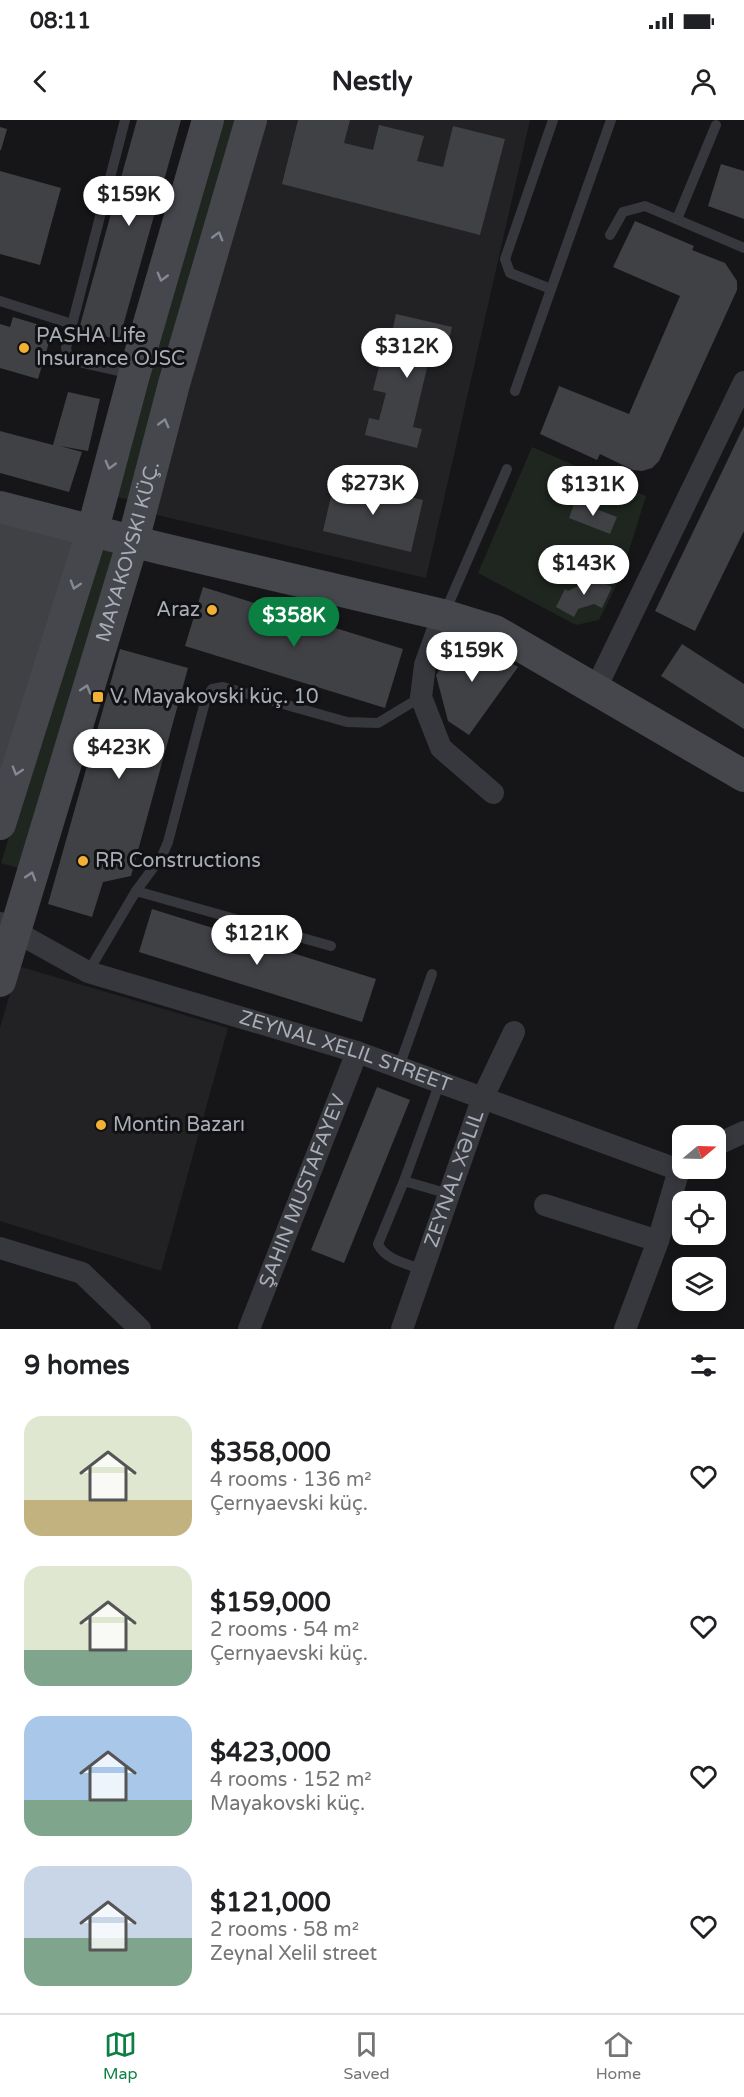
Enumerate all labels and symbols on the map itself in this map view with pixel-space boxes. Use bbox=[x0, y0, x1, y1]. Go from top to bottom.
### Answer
pin: $159K bbox=[87, 176, 171, 227]
one-way arrow bbox=[210, 231, 223, 241]
one-way arrow bbox=[157, 272, 170, 282]
place label: PASHA Life Insurance OJSC bbox=[36, 324, 185, 371]
pin: $312K bbox=[365, 328, 449, 379]
marker: PASHA Life Insurance OJSC bbox=[17, 341, 31, 355]
one-way arrow bbox=[156, 418, 169, 428]
street label: MAYAKOVSKI KÜÇ. bbox=[91, 459, 165, 645]
one-way arrow bbox=[104, 459, 117, 469]
pin: $273K bbox=[331, 465, 415, 516]
pin: $131K bbox=[551, 466, 635, 517]
pin: $143K bbox=[542, 545, 626, 596]
one-way arrow bbox=[69, 579, 82, 590]
pin: $358K bbox=[252, 597, 336, 648]
place label: Araz bbox=[156, 598, 200, 622]
marker: Araz bbox=[205, 603, 219, 617]
pin: $159K bbox=[430, 632, 514, 683]
one-way arrow bbox=[79, 684, 91, 695]
place label: V. Mayakovski küç. 10 bbox=[110, 685, 319, 709]
marker: V. Mayakovski küç. 10 bbox=[91, 690, 105, 704]
pin: $423K bbox=[77, 729, 161, 780]
one-way arrow bbox=[11, 765, 24, 776]
place label: RR Constructions bbox=[95, 849, 261, 873]
marker: RR Constructions bbox=[76, 854, 90, 868]
one-way arrow bbox=[24, 871, 36, 882]
pin: $121K bbox=[215, 915, 299, 966]
street label: ZEYNAL XELIL STREET bbox=[236, 1006, 455, 1098]
street label: ŞAHIN MUSTAFAYEV bbox=[254, 1091, 351, 1291]
street label: ZEYNAL XƏLIL bbox=[419, 1107, 490, 1251]
place label: Montin Bazarı bbox=[113, 1113, 245, 1137]
marker: Montin Bazarı bbox=[94, 1118, 108, 1132]
north arrow bbox=[672, 1125, 726, 1179]

